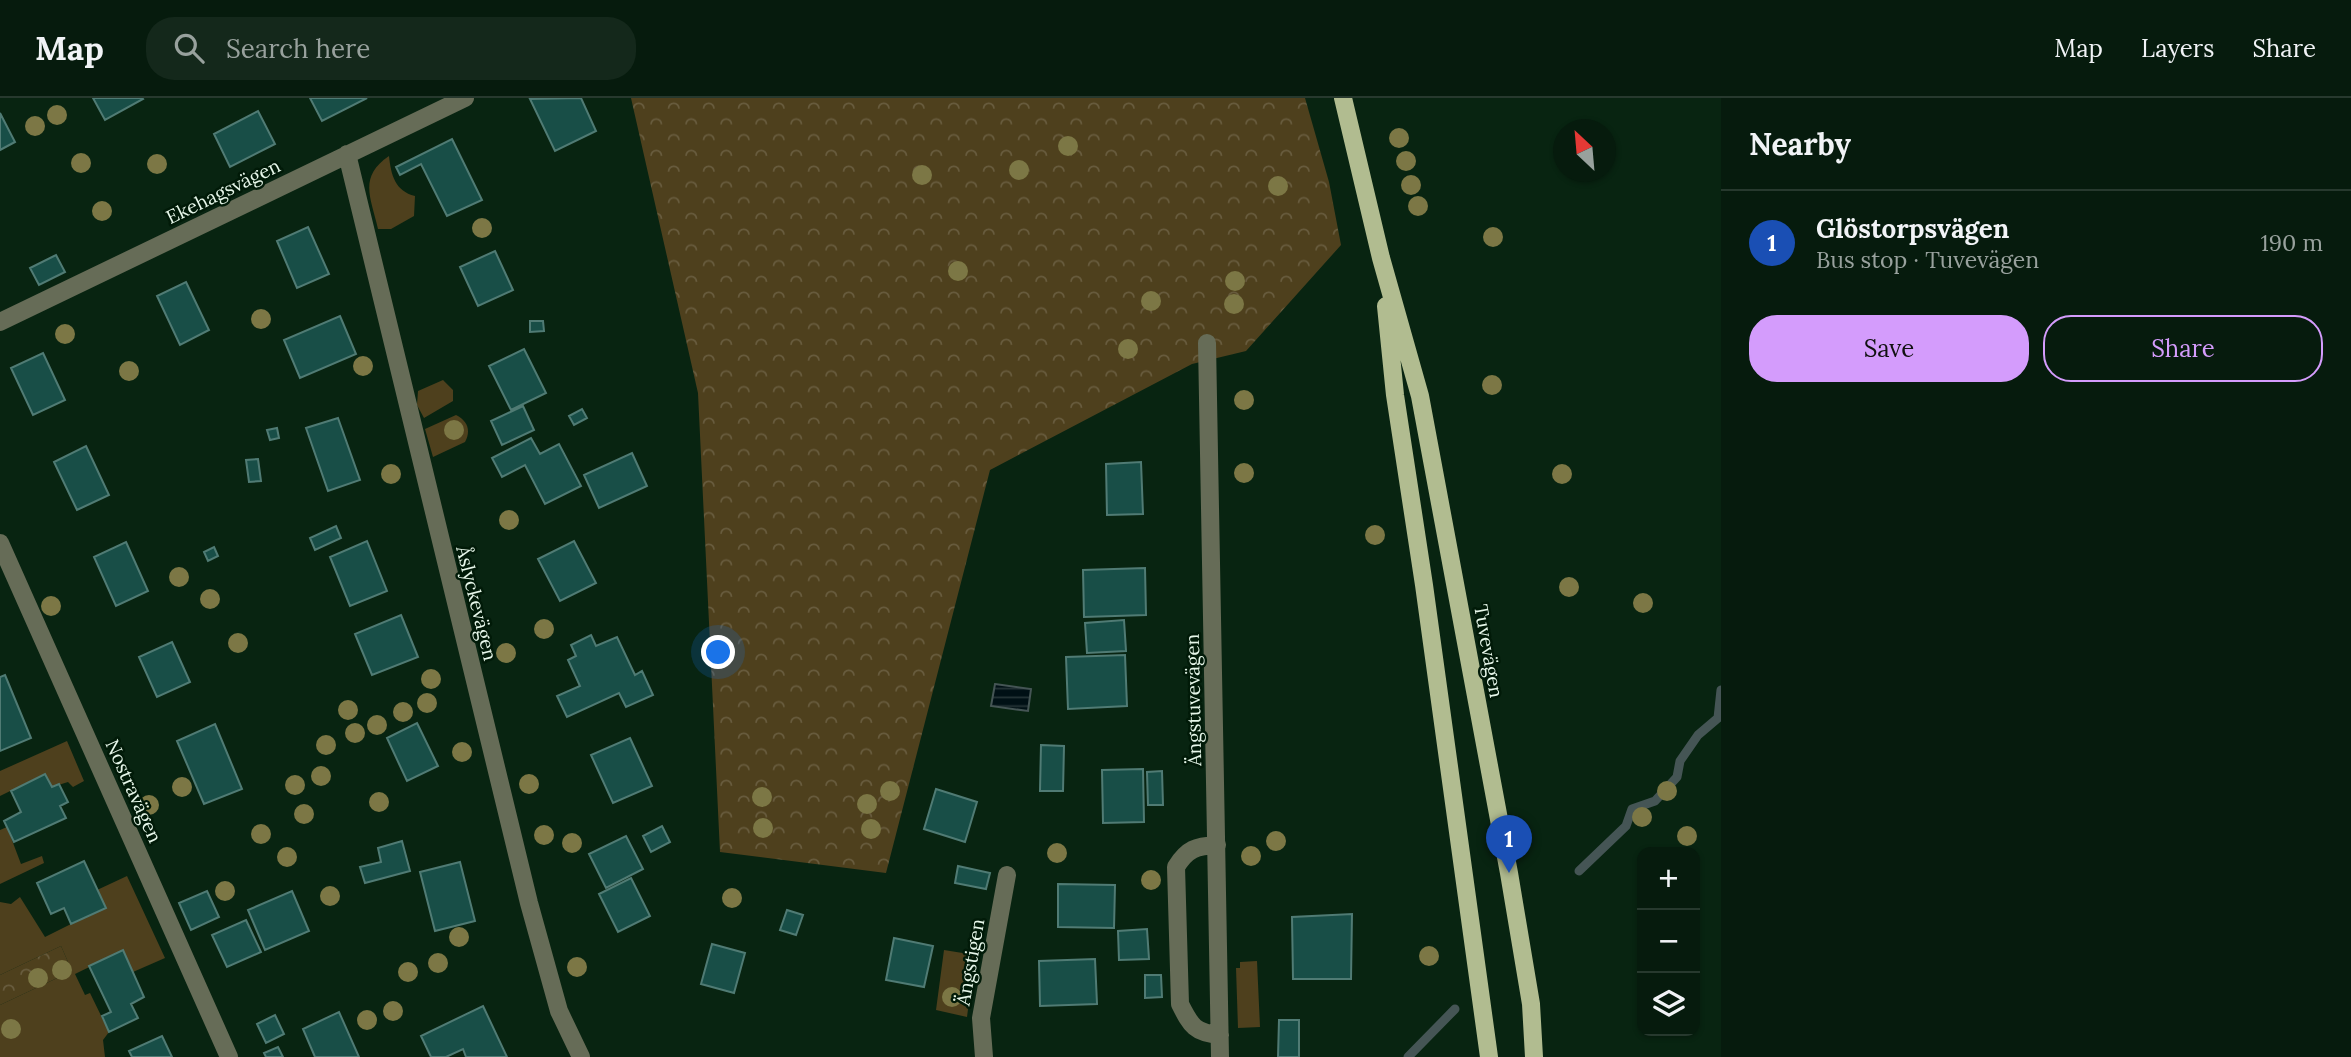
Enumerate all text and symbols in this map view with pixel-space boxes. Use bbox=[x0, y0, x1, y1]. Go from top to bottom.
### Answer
search box bbox=[146, 17, 636, 80]
text: Map bbox=[35, 27, 104, 69]
icon: search bbox=[170, 29, 208, 67]
text: Search here bbox=[226, 32, 370, 65]
text: Map bbox=[2054, 33, 2103, 64]
text: Layers bbox=[2141, 33, 2214, 64]
text: Share bbox=[2252, 33, 2316, 64]
north arrow bbox=[1553, 119, 1616, 182]
text: Nearby bbox=[1749, 125, 1851, 163]
street label: Ekehagsvägen bbox=[162, 153, 284, 229]
text: Glöstorpsvägen bbox=[1816, 212, 2009, 245]
text: 1 bbox=[1767, 228, 1777, 257]
text: 190 m bbox=[2260, 228, 2323, 257]
text: Bus stop · Tuvevägen bbox=[1816, 245, 2039, 274]
button: Save bbox=[1749, 315, 2029, 382]
button: Share bbox=[2043, 315, 2323, 382]
street label: Åslyckevägen bbox=[451, 542, 503, 663]
street label: Tuvevägen bbox=[1469, 602, 1509, 700]
street label: Ängstuvevägen bbox=[1180, 634, 1206, 767]
your location bbox=[701, 635, 735, 669]
street label: Nostravägen bbox=[101, 736, 167, 846]
pin: 1 bbox=[1486, 815, 1532, 873]
map controls bbox=[1637, 847, 1700, 1036]
button: + bbox=[1637, 847, 1700, 910]
button: − bbox=[1637, 910, 1700, 973]
street label: Ängstigen bbox=[950, 917, 989, 1008]
button: layers bbox=[1637, 973, 1700, 1036]

